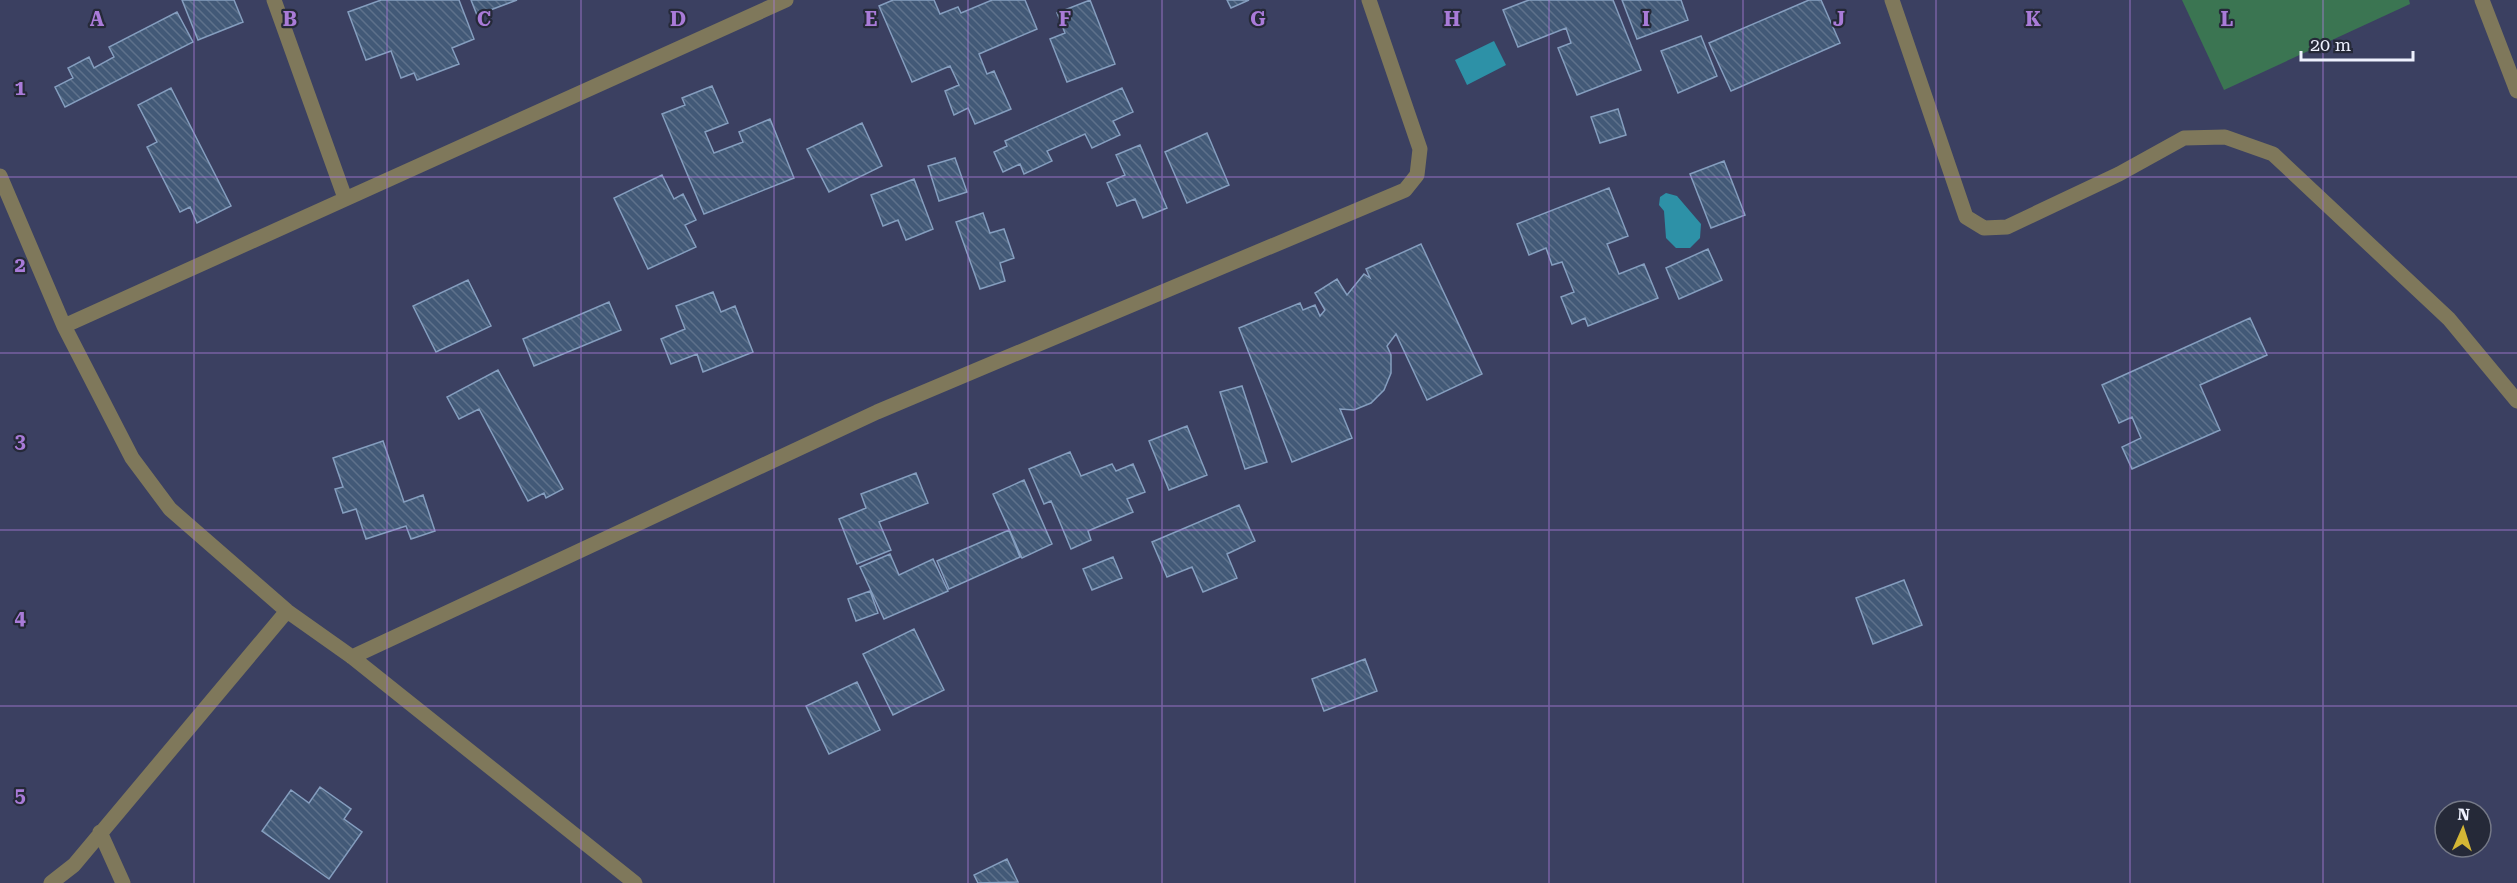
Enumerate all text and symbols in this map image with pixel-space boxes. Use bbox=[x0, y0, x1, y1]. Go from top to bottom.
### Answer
text: A bbox=[90, 7, 105, 31]
text: B bbox=[283, 7, 297, 31]
text: C bbox=[477, 7, 491, 31]
text: D bbox=[670, 7, 686, 31]
text: E bbox=[865, 7, 878, 31]
text: F bbox=[1059, 7, 1071, 31]
text: G bbox=[1250, 7, 1266, 31]
text: H bbox=[1444, 7, 1460, 31]
text: I bbox=[1642, 7, 1650, 31]
text: J bbox=[1833, 7, 1845, 31]
text: K bbox=[2025, 7, 2041, 31]
text: L bbox=[2221, 7, 2234, 31]
scale bar bbox=[2301, 24, 2414, 62]
text: 20 m bbox=[2310, 34, 2351, 55]
text: 1 bbox=[14, 76, 26, 100]
text: 2 bbox=[14, 253, 26, 277]
text: 3 bbox=[14, 429, 26, 453]
text: 4 bbox=[14, 606, 26, 630]
text: 5 bbox=[14, 783, 26, 807]
north arrow bbox=[2433, 799, 2493, 859]
text: N bbox=[2457, 805, 2470, 824]

